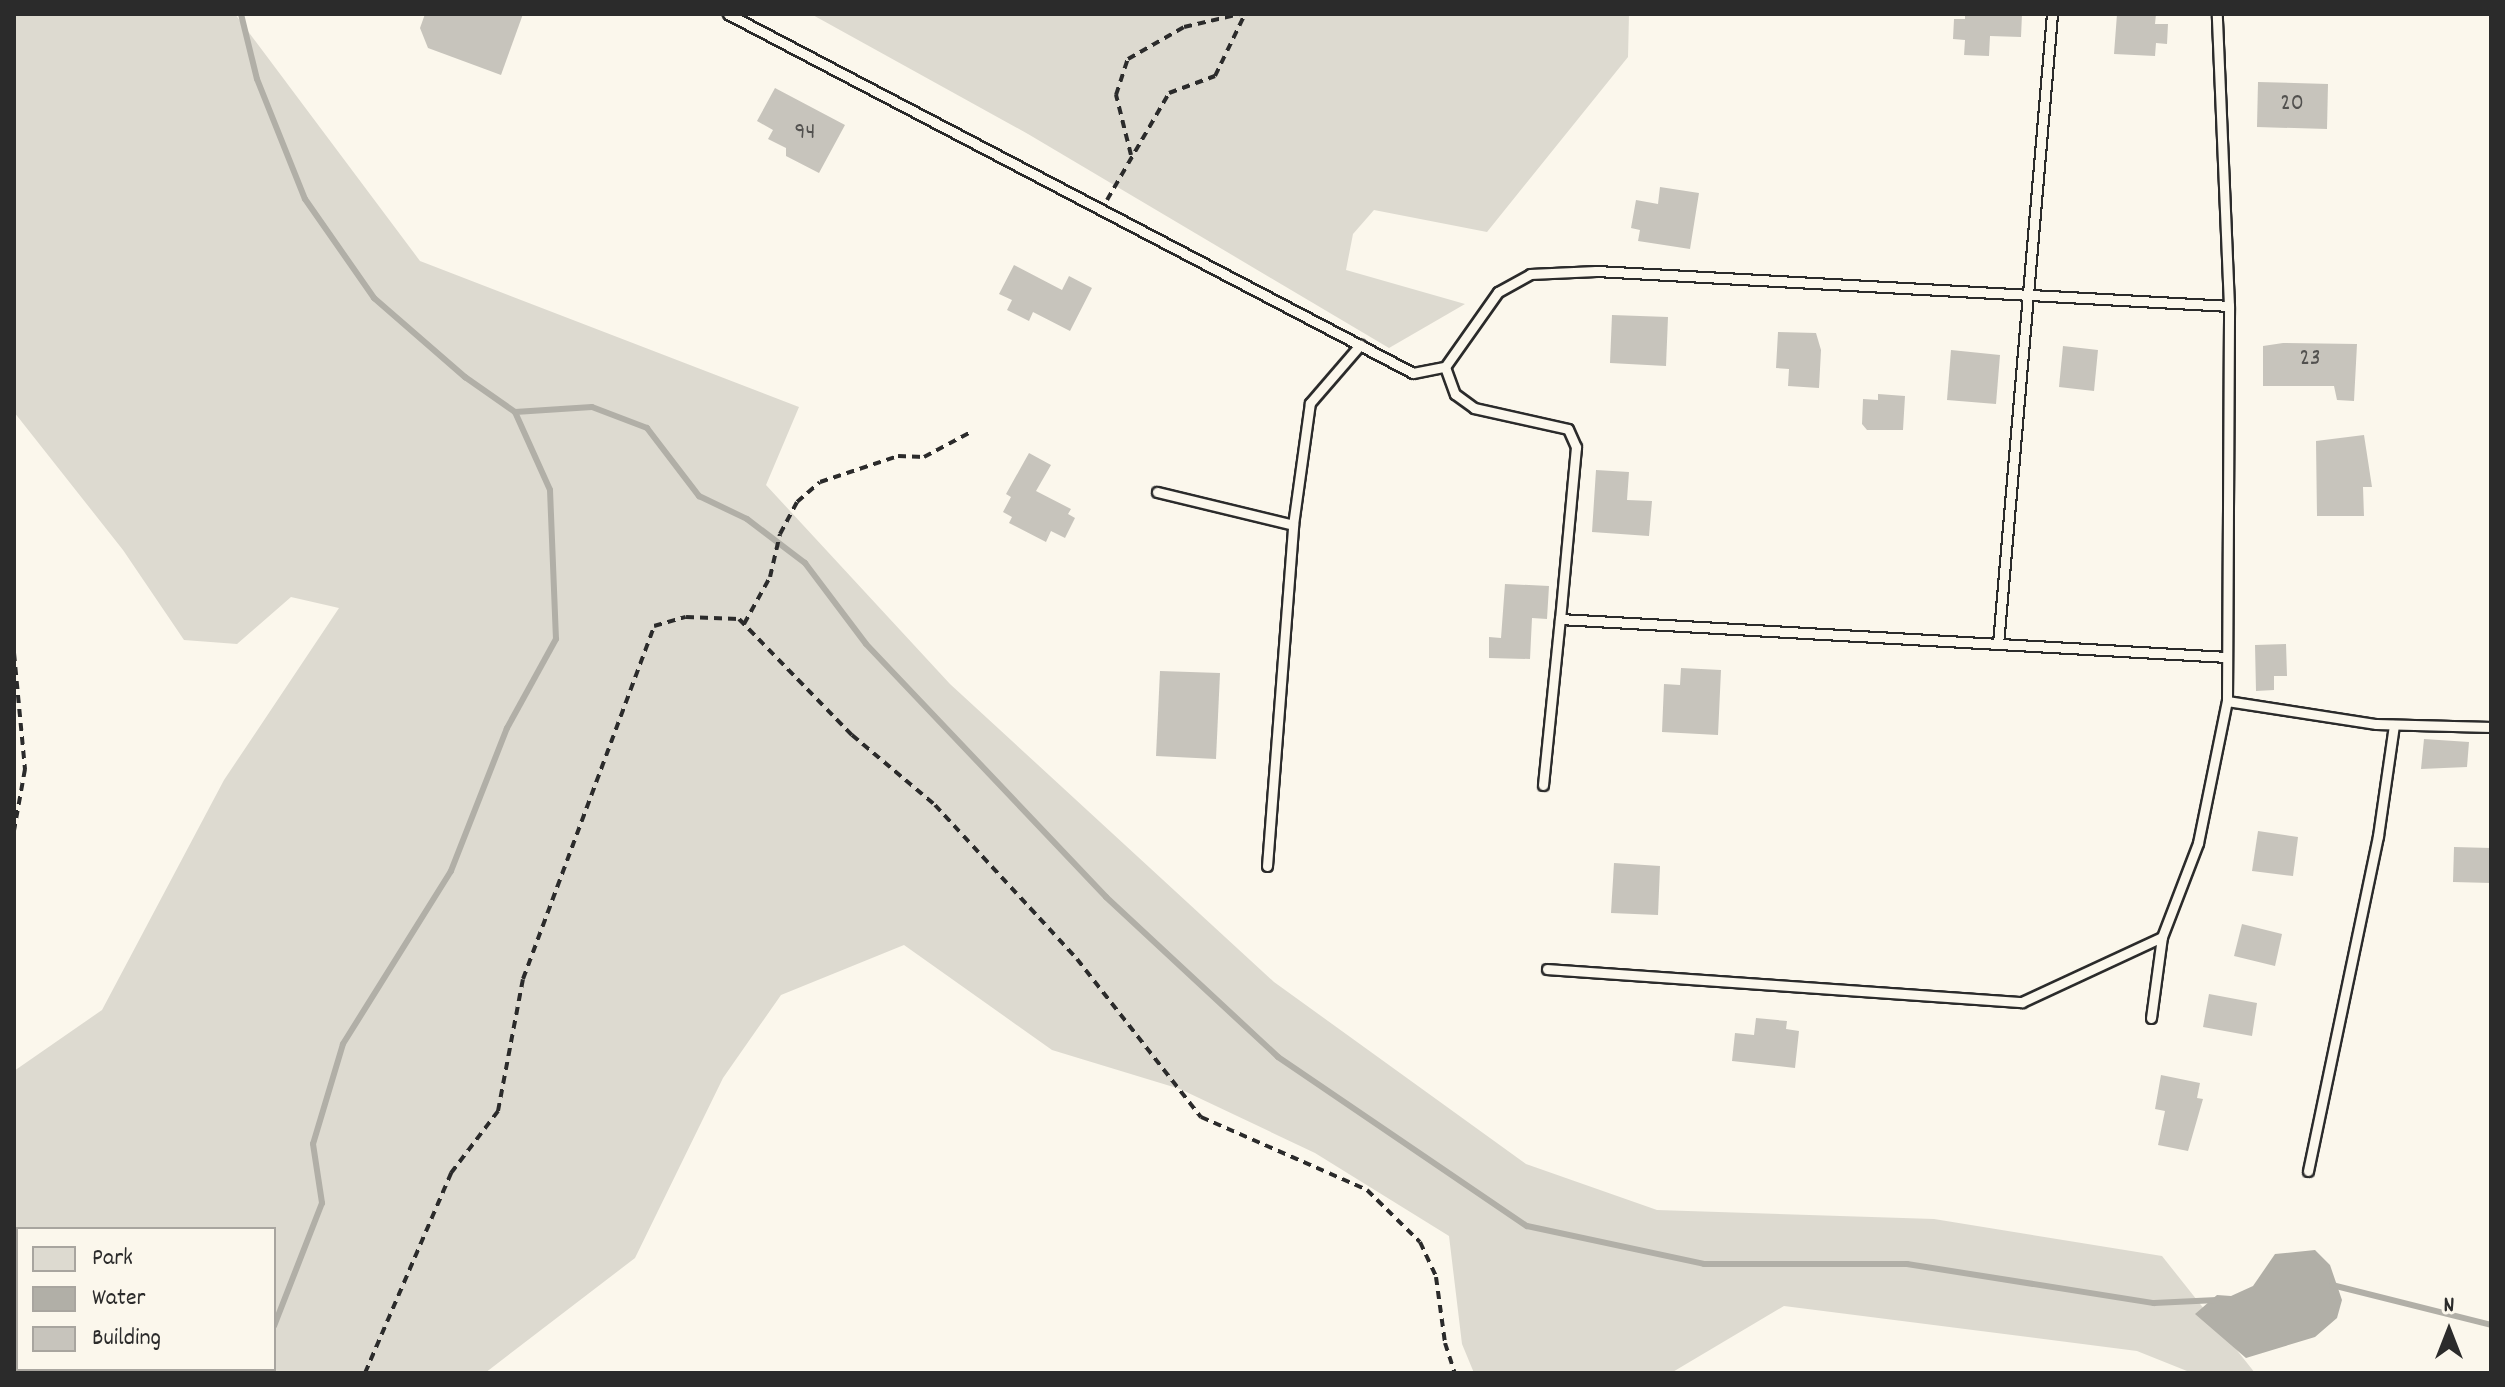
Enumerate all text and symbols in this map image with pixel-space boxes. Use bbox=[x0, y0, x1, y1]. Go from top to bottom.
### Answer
house number: 20 bbox=[2280, 91, 2304, 119]
house number: 94 bbox=[795, 120, 815, 148]
house number: 23 bbox=[2299, 346, 2321, 374]
legend bbox=[16, 1227, 276, 1371]
text: Park bbox=[92, 1242, 133, 1276]
text: Water bbox=[92, 1282, 145, 1316]
north arrow bbox=[2409, 1291, 2489, 1371]
text: N bbox=[2444, 1291, 2454, 1322]
text: Building bbox=[92, 1322, 161, 1356]

